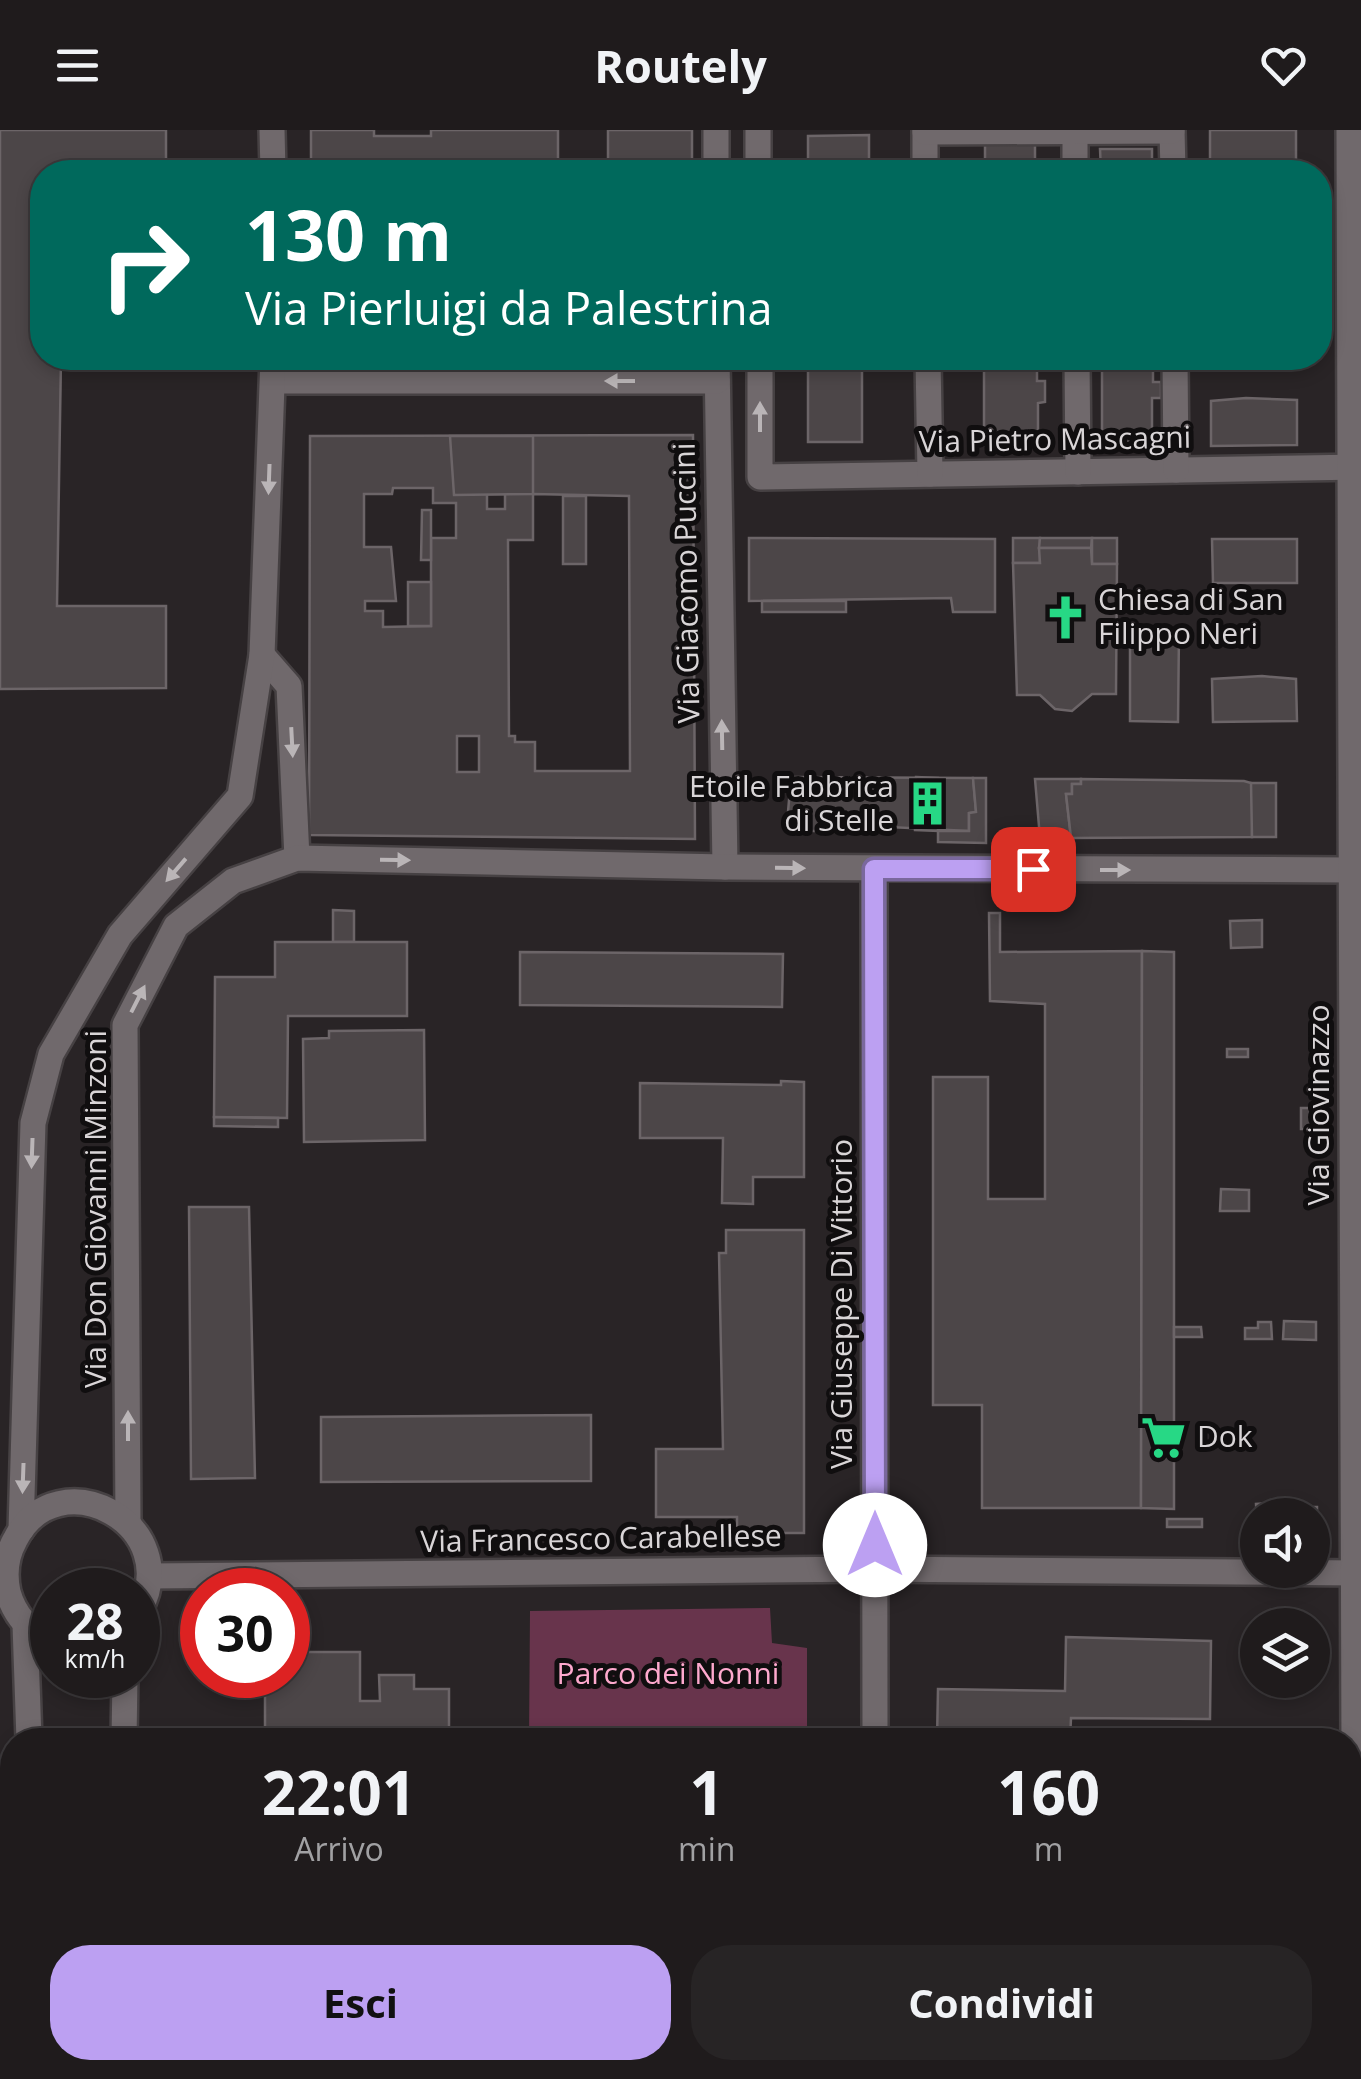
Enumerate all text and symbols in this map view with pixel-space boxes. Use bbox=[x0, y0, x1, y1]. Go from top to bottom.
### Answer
text: Routely bbox=[594, 35, 767, 96]
icon: menu bbox=[50, 38, 105, 93]
icon: heart bbox=[1256, 38, 1311, 93]
text: 130 m bbox=[245, 186, 452, 282]
icon: right bbox=[80, 200, 210, 330]
text: Via Pierluigi da Palestrina bbox=[245, 277, 773, 338]
one-way arrow bbox=[603, 373, 635, 389]
one-way arrow bbox=[752, 401, 768, 433]
street label: Via Pietro Mascagni bbox=[918, 416, 1192, 461]
street label: Via Giacomo Puccini bbox=[663, 442, 708, 724]
one-way arrow bbox=[261, 463, 277, 495]
place label: Chiesa di San Filippo Neri bbox=[1098, 578, 1284, 653]
church icon: Chiesa di San Filippo Neri bbox=[1041, 593, 1089, 641]
one-way arrow bbox=[714, 718, 730, 750]
one-way arrow bbox=[284, 727, 300, 759]
place label: Etoile Fabbrica di Stelle bbox=[689, 765, 894, 840]
building icon: Etoile Fabbrica di Stelle bbox=[903, 780, 951, 828]
pin bbox=[991, 827, 1076, 912]
icon: arrive bbox=[1006, 842, 1061, 897]
one-way arrow bbox=[379, 853, 411, 869]
one-way arrow bbox=[165, 857, 187, 882]
one-way arrow bbox=[774, 860, 806, 876]
one-way arrow bbox=[1099, 862, 1131, 878]
one-way arrow bbox=[129, 985, 146, 1014]
street label: Via Giovinazzo bbox=[1297, 1004, 1338, 1206]
street label: Via Don Giovanni Minzoni bbox=[74, 1030, 115, 1388]
one-way arrow bbox=[24, 1138, 40, 1170]
street label: Via Giuseppe Di Vittorio bbox=[820, 1139, 861, 1469]
one-way arrow bbox=[120, 1410, 136, 1442]
supermarket icon: Dok bbox=[1140, 1413, 1188, 1461]
place label: Dok bbox=[1197, 1415, 1253, 1456]
one-way arrow bbox=[14, 1463, 30, 1495]
position arrow bbox=[823, 1493, 927, 1597]
map controls bbox=[1240, 1498, 1330, 1698]
button: sound bbox=[1240, 1498, 1330, 1588]
street label: Via Francesco Carabellese bbox=[420, 1514, 782, 1561]
speed limit sign: 30 bbox=[180, 1568, 310, 1698]
text: 28 bbox=[66, 1587, 124, 1655]
button: layers bbox=[1240, 1608, 1330, 1698]
text: km/h bbox=[65, 1641, 125, 1675]
park label: Parco dei Nonni bbox=[557, 1652, 779, 1693]
text: 22:01 bbox=[262, 1751, 416, 1833]
text: 1 bbox=[690, 1751, 724, 1833]
text: 160 bbox=[997, 1751, 1100, 1833]
text: Arrivo bbox=[294, 1827, 384, 1870]
text: min bbox=[678, 1827, 735, 1870]
text: m bbox=[1034, 1827, 1063, 1870]
button: Esci bbox=[50, 1945, 671, 2060]
button: Condividi bbox=[691, 1945, 1312, 2060]

